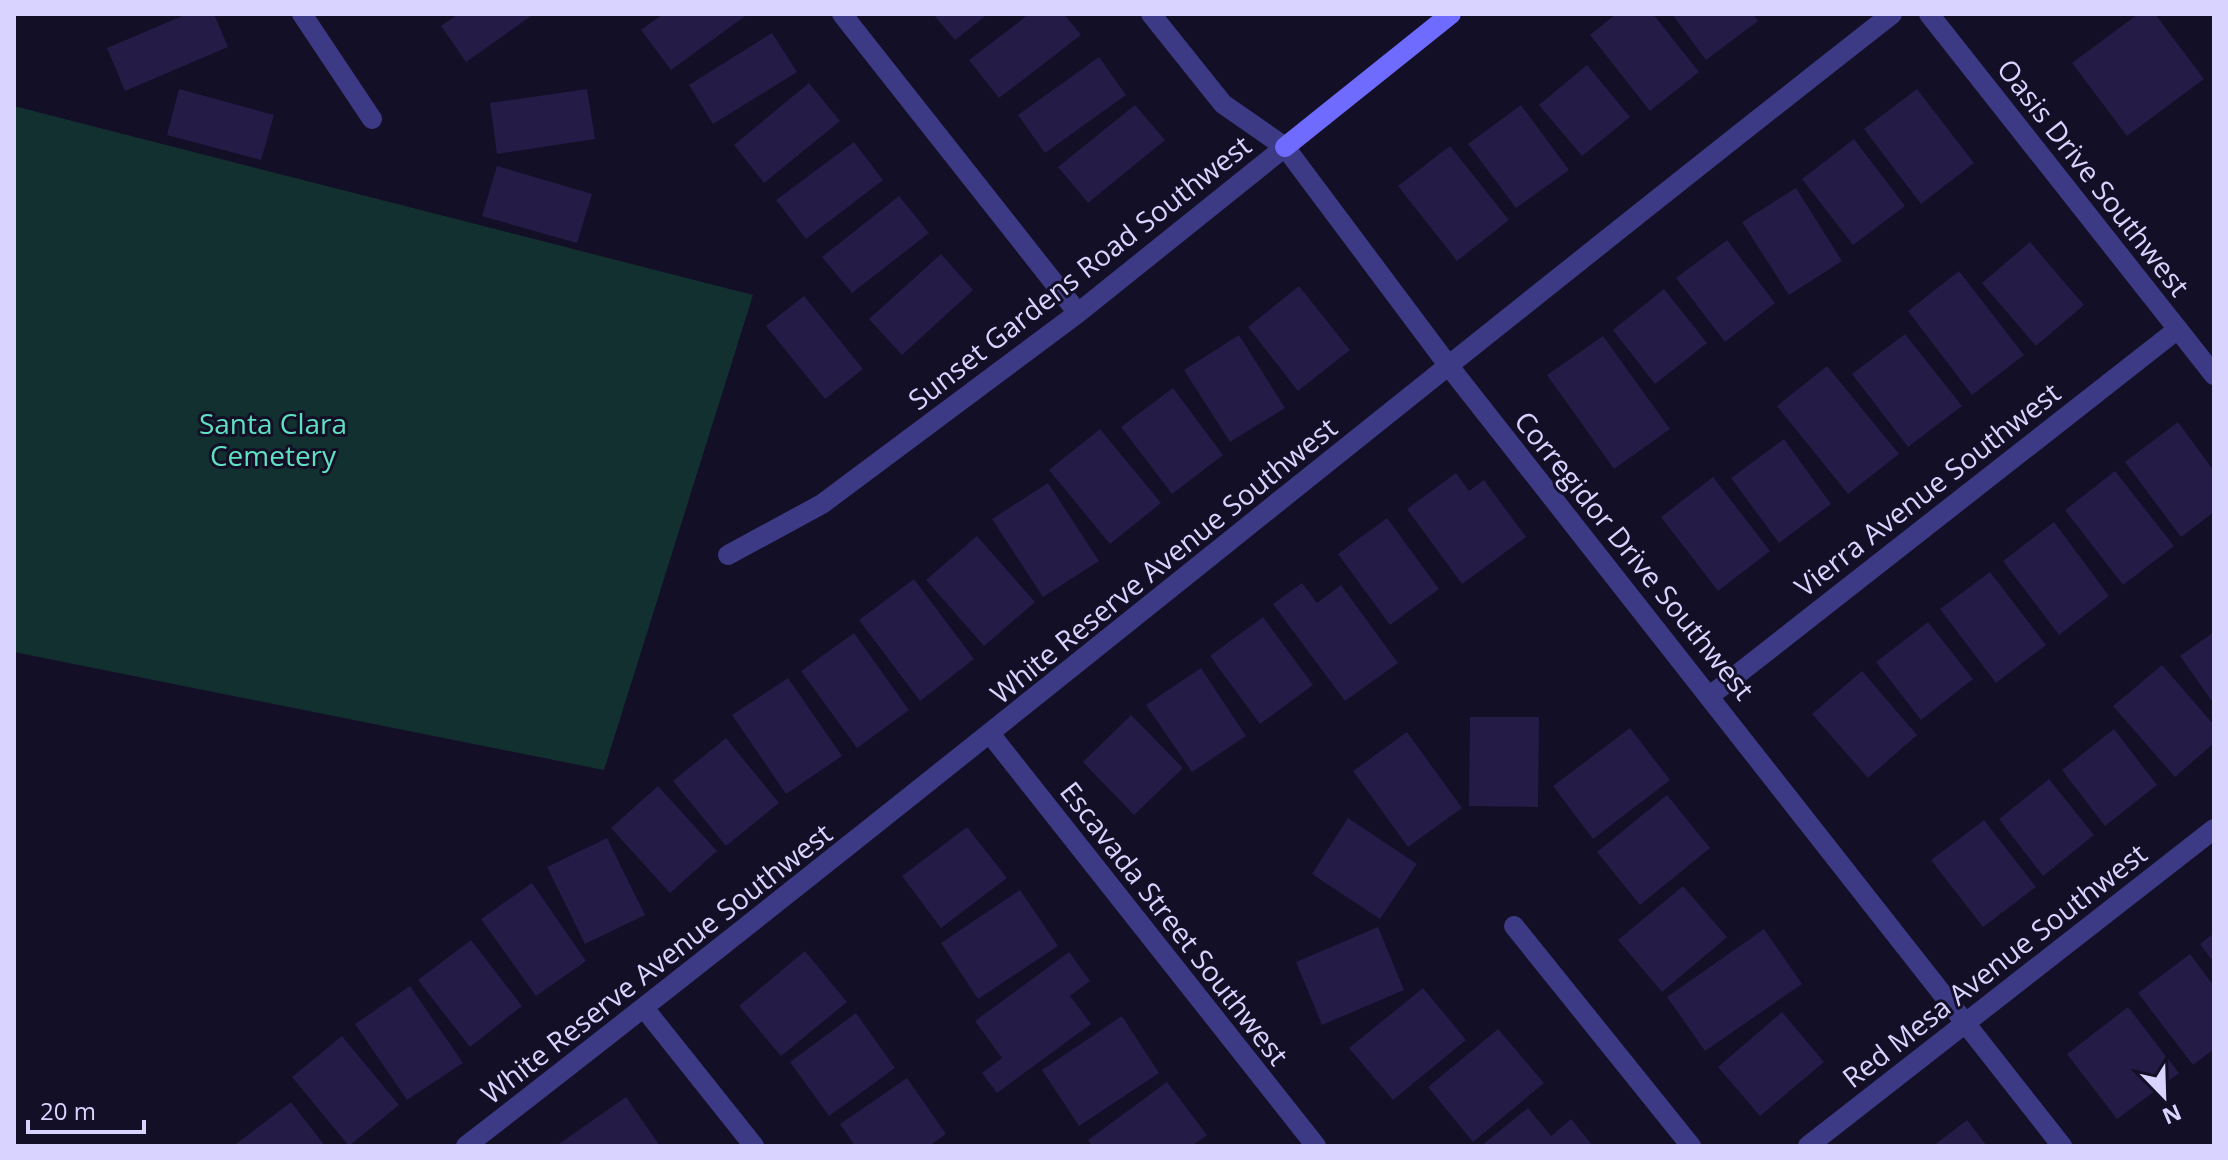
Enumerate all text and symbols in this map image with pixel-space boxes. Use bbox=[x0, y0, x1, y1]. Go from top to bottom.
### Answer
street label: Oasis Drive Southwest bbox=[1989, 50, 2199, 304]
street label: Sunset Gardens Road Southwest bbox=[900, 126, 1258, 418]
street label: Vierra Avenue Southwest bbox=[1786, 373, 2068, 605]
street label: Corregidor Drive Southwest bbox=[1507, 403, 1763, 707]
park label: Santa Clara Cemetery bbox=[199, 404, 347, 474]
street label: White Reserve Avenue Southwest bbox=[982, 408, 1344, 712]
street label: Escavada Street Southwest bbox=[1052, 773, 1298, 1073]
street label: White Reserve Avenue Southwest bbox=[473, 814, 839, 1112]
street label: Red Mesa Avenue Southwest bbox=[1834, 834, 2154, 1096]
north arrow bbox=[2124, 1056, 2204, 1136]
scale bar bbox=[28, 1084, 144, 1134]
text: 20 m bbox=[40, 1094, 96, 1127]
text: N bbox=[2158, 1098, 2186, 1133]

